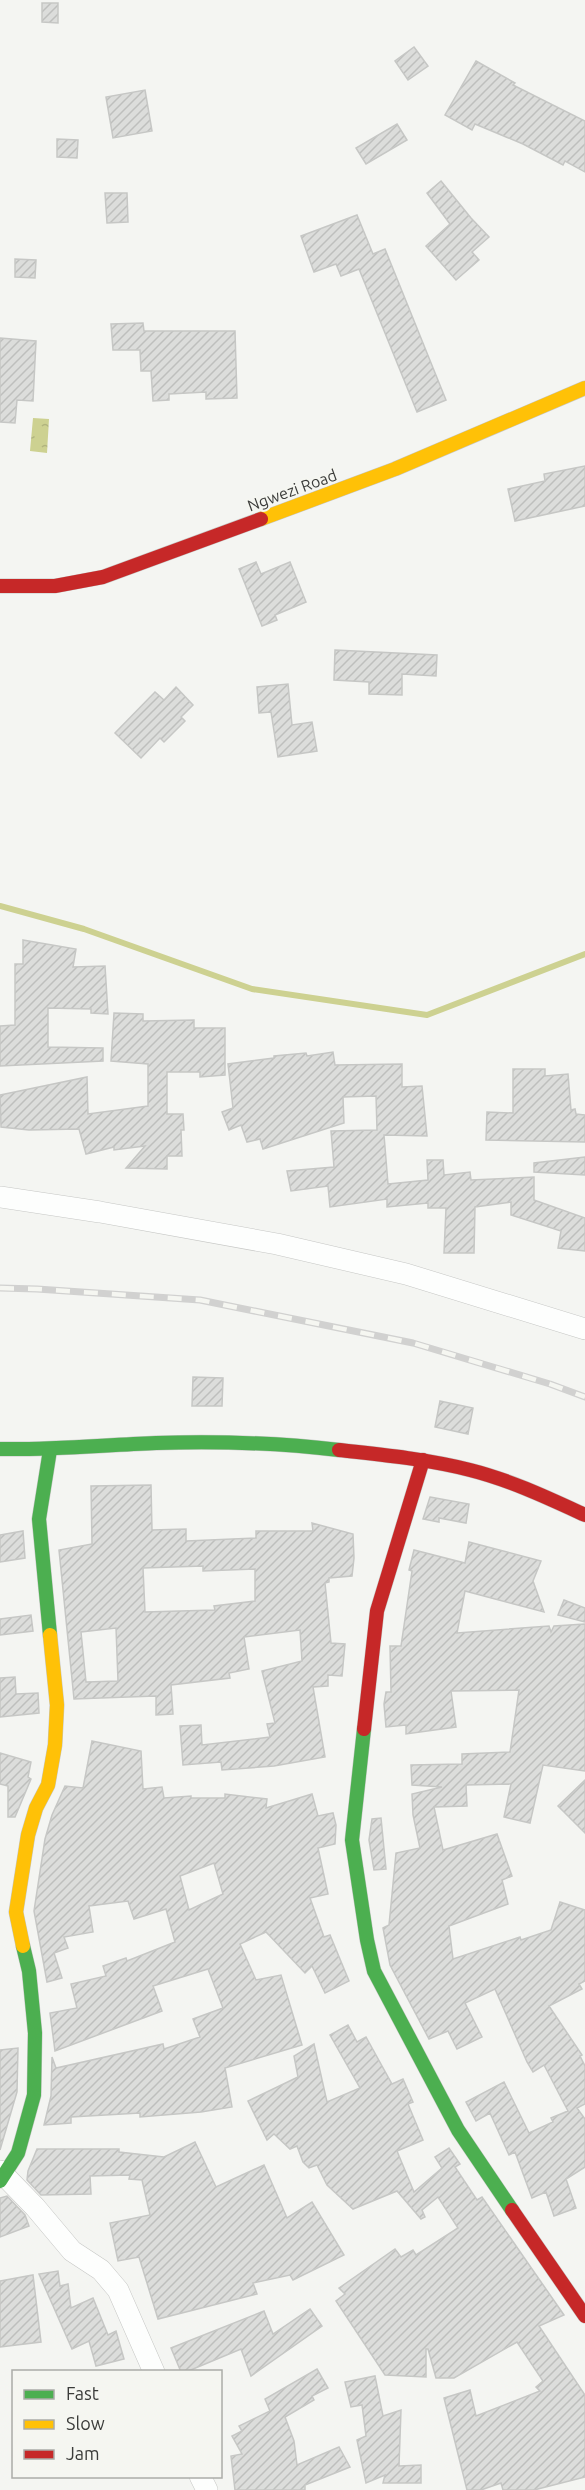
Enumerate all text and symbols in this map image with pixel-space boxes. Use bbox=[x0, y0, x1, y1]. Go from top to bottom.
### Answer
street label: Ngwezi Road bbox=[245, 466, 339, 514]
legend bbox=[12, 2370, 222, 2478]
text: Fast bbox=[66, 2383, 99, 2403]
text: Slow bbox=[66, 2413, 105, 2433]
text: Jam bbox=[66, 2443, 100, 2463]

